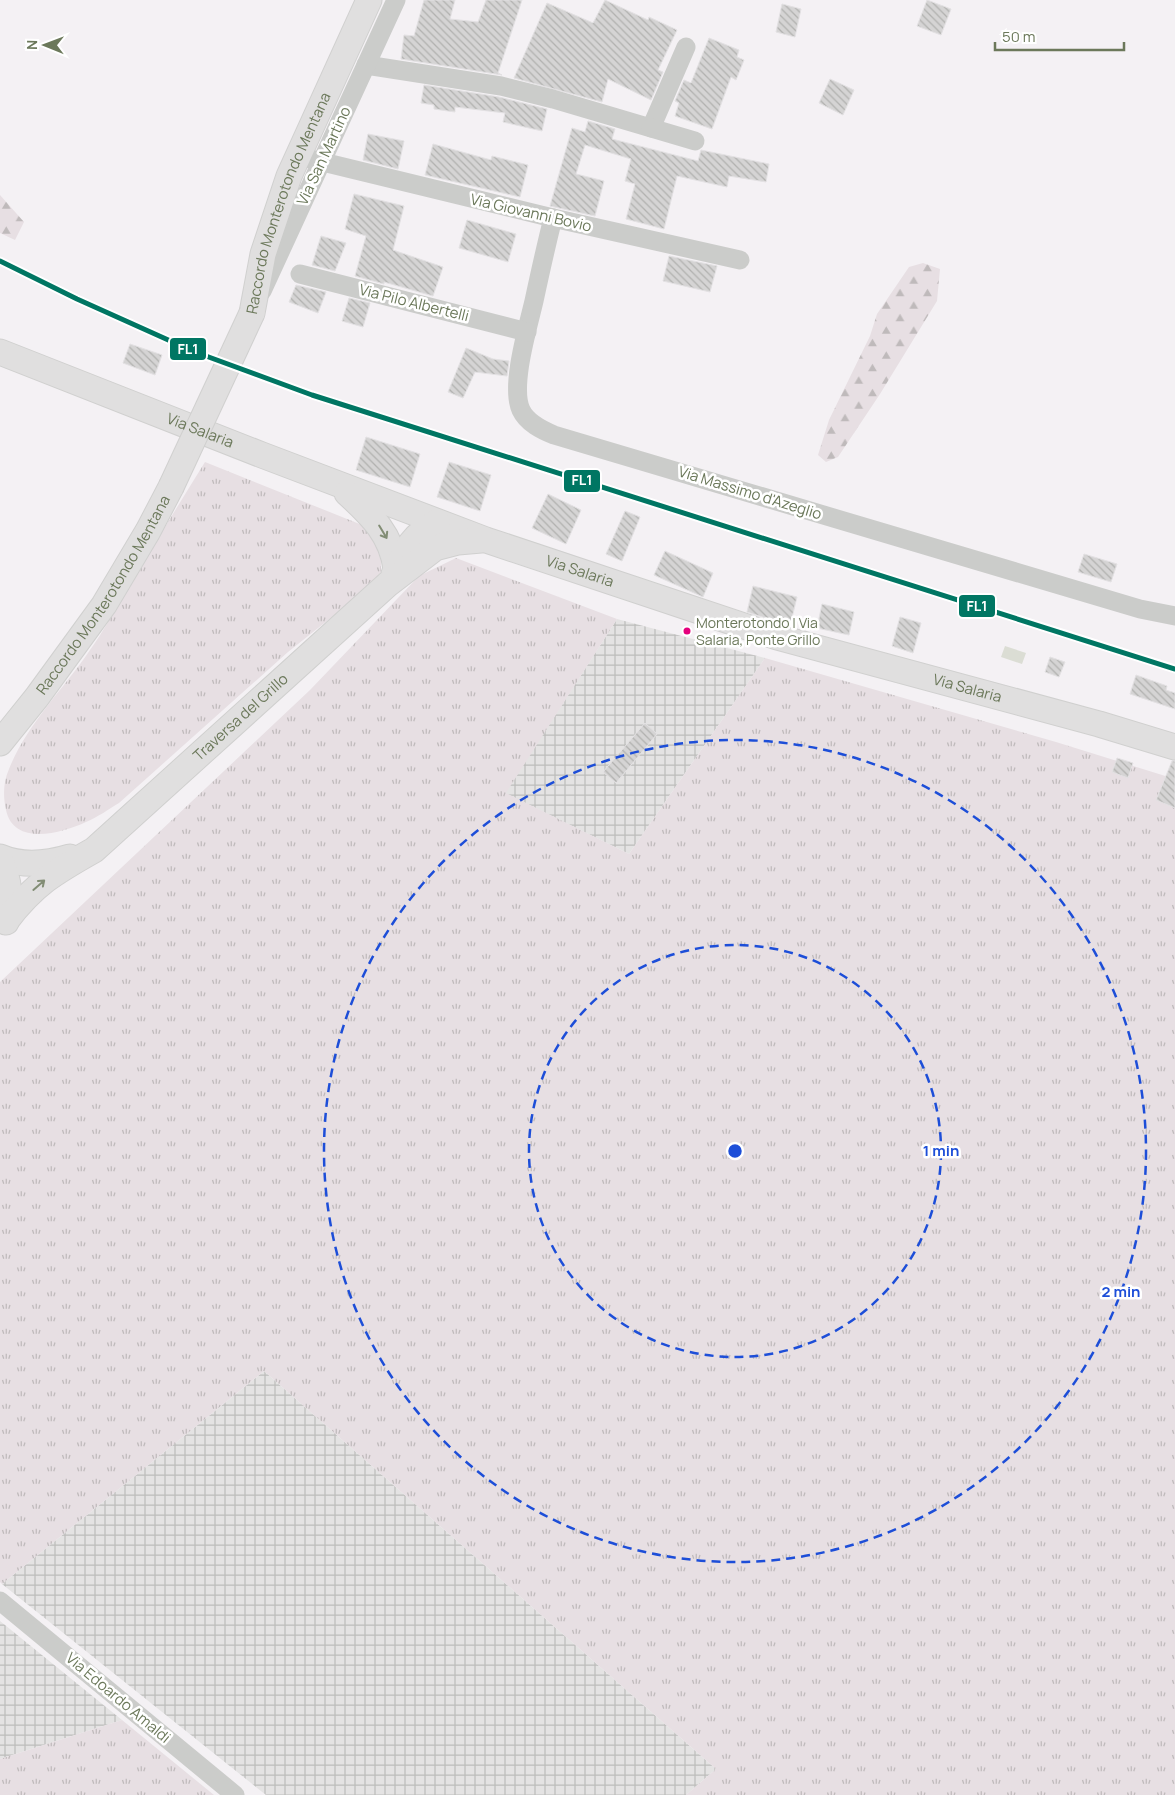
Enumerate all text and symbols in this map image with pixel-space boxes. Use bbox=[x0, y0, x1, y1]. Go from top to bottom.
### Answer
north arrow bbox=[20, 20, 70, 70]
scale bar bbox=[995, 20, 1124, 52]
text: 50 m bbox=[1002, 26, 1036, 47]
text: N bbox=[22, 40, 41, 50]
street label: Raccordo Monterotondo Mentana bbox=[241, 89, 336, 316]
street label: Via San Martino bbox=[291, 103, 356, 209]
street label: Via Giovanni Bovio bbox=[468, 188, 594, 237]
street label: Via Pilo Albertelli bbox=[357, 279, 471, 326]
line badge: FL1 bbox=[169, 337, 207, 361]
text: FL1 bbox=[178, 339, 198, 358]
street label: Via Salaria bbox=[164, 408, 237, 453]
street label: Via Massimo d'Azeglio bbox=[676, 461, 825, 524]
line badge: FL1 bbox=[563, 469, 601, 493]
text: FL1 bbox=[572, 470, 592, 489]
street label: Raccordo Monterotondo Mentana bbox=[31, 491, 175, 699]
one-way arrow bbox=[379, 524, 389, 538]
street label: Via Salaria bbox=[543, 550, 617, 592]
line badge: FL1 bbox=[958, 594, 996, 618]
text: FL1 bbox=[967, 596, 987, 615]
place label: Monterotondo | Via Salaria, Ponte Grillo bbox=[696, 613, 820, 649]
marker: Monterotondo | Via Salaria, Ponte Grillo bbox=[682, 626, 692, 636]
street label: Traversa del Grillo bbox=[188, 668, 293, 765]
street label: Via Salaria bbox=[931, 669, 1004, 707]
one-way arrow bbox=[32, 879, 45, 891]
text: 1 min bbox=[923, 1140, 959, 1161]
centre of rings bbox=[726, 1142, 744, 1160]
text: 2 min bbox=[1101, 1281, 1141, 1302]
street label: Via Edoardo Amaldi bbox=[62, 1648, 175, 1748]

